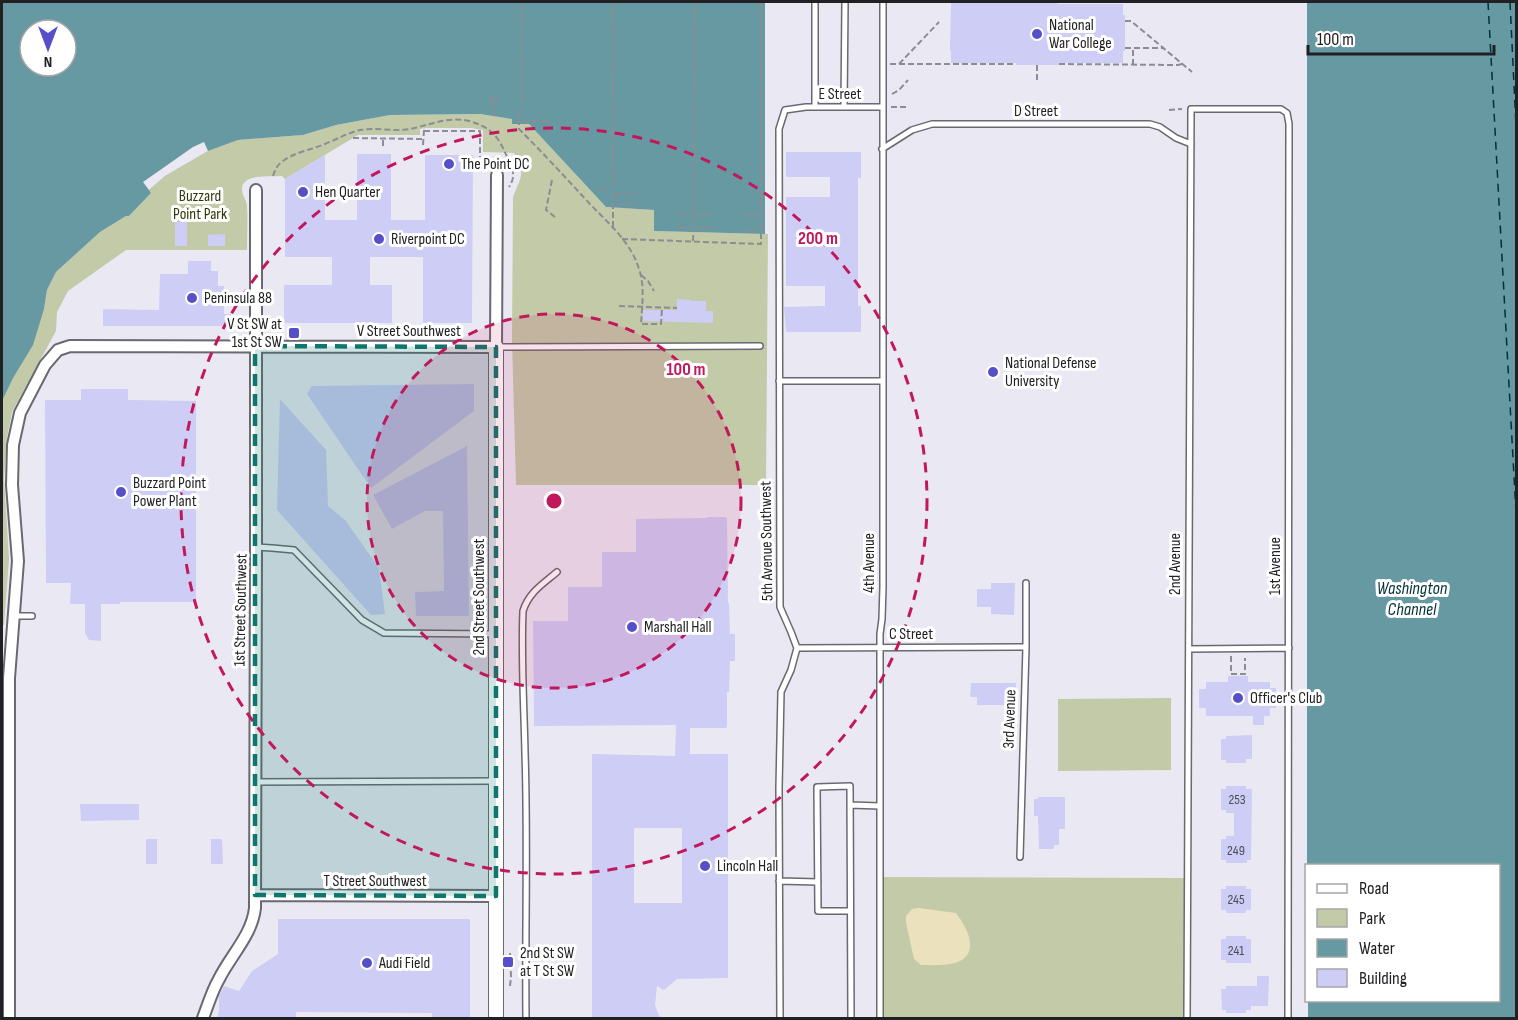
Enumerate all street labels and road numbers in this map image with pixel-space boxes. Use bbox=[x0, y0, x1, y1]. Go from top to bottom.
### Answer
street label: E Street bbox=[819, 85, 862, 104]
street label: D Street bbox=[1014, 102, 1058, 121]
street label: V Street Southwest bbox=[357, 322, 461, 341]
street label: 5th Avenue Southwest bbox=[756, 481, 778, 601]
street label: 4th Avenue bbox=[860, 533, 879, 593]
street label: 2nd Avenue bbox=[1166, 533, 1185, 595]
street label: 1st Avenue bbox=[1266, 537, 1285, 595]
street label: 2nd Street Southwest bbox=[470, 538, 489, 655]
street label: 1st Street Southwest bbox=[231, 553, 251, 667]
street label: C Street bbox=[889, 625, 933, 644]
street label: 3rd Avenue bbox=[999, 689, 1021, 749]
street label: T Street Southwest bbox=[323, 872, 427, 891]

